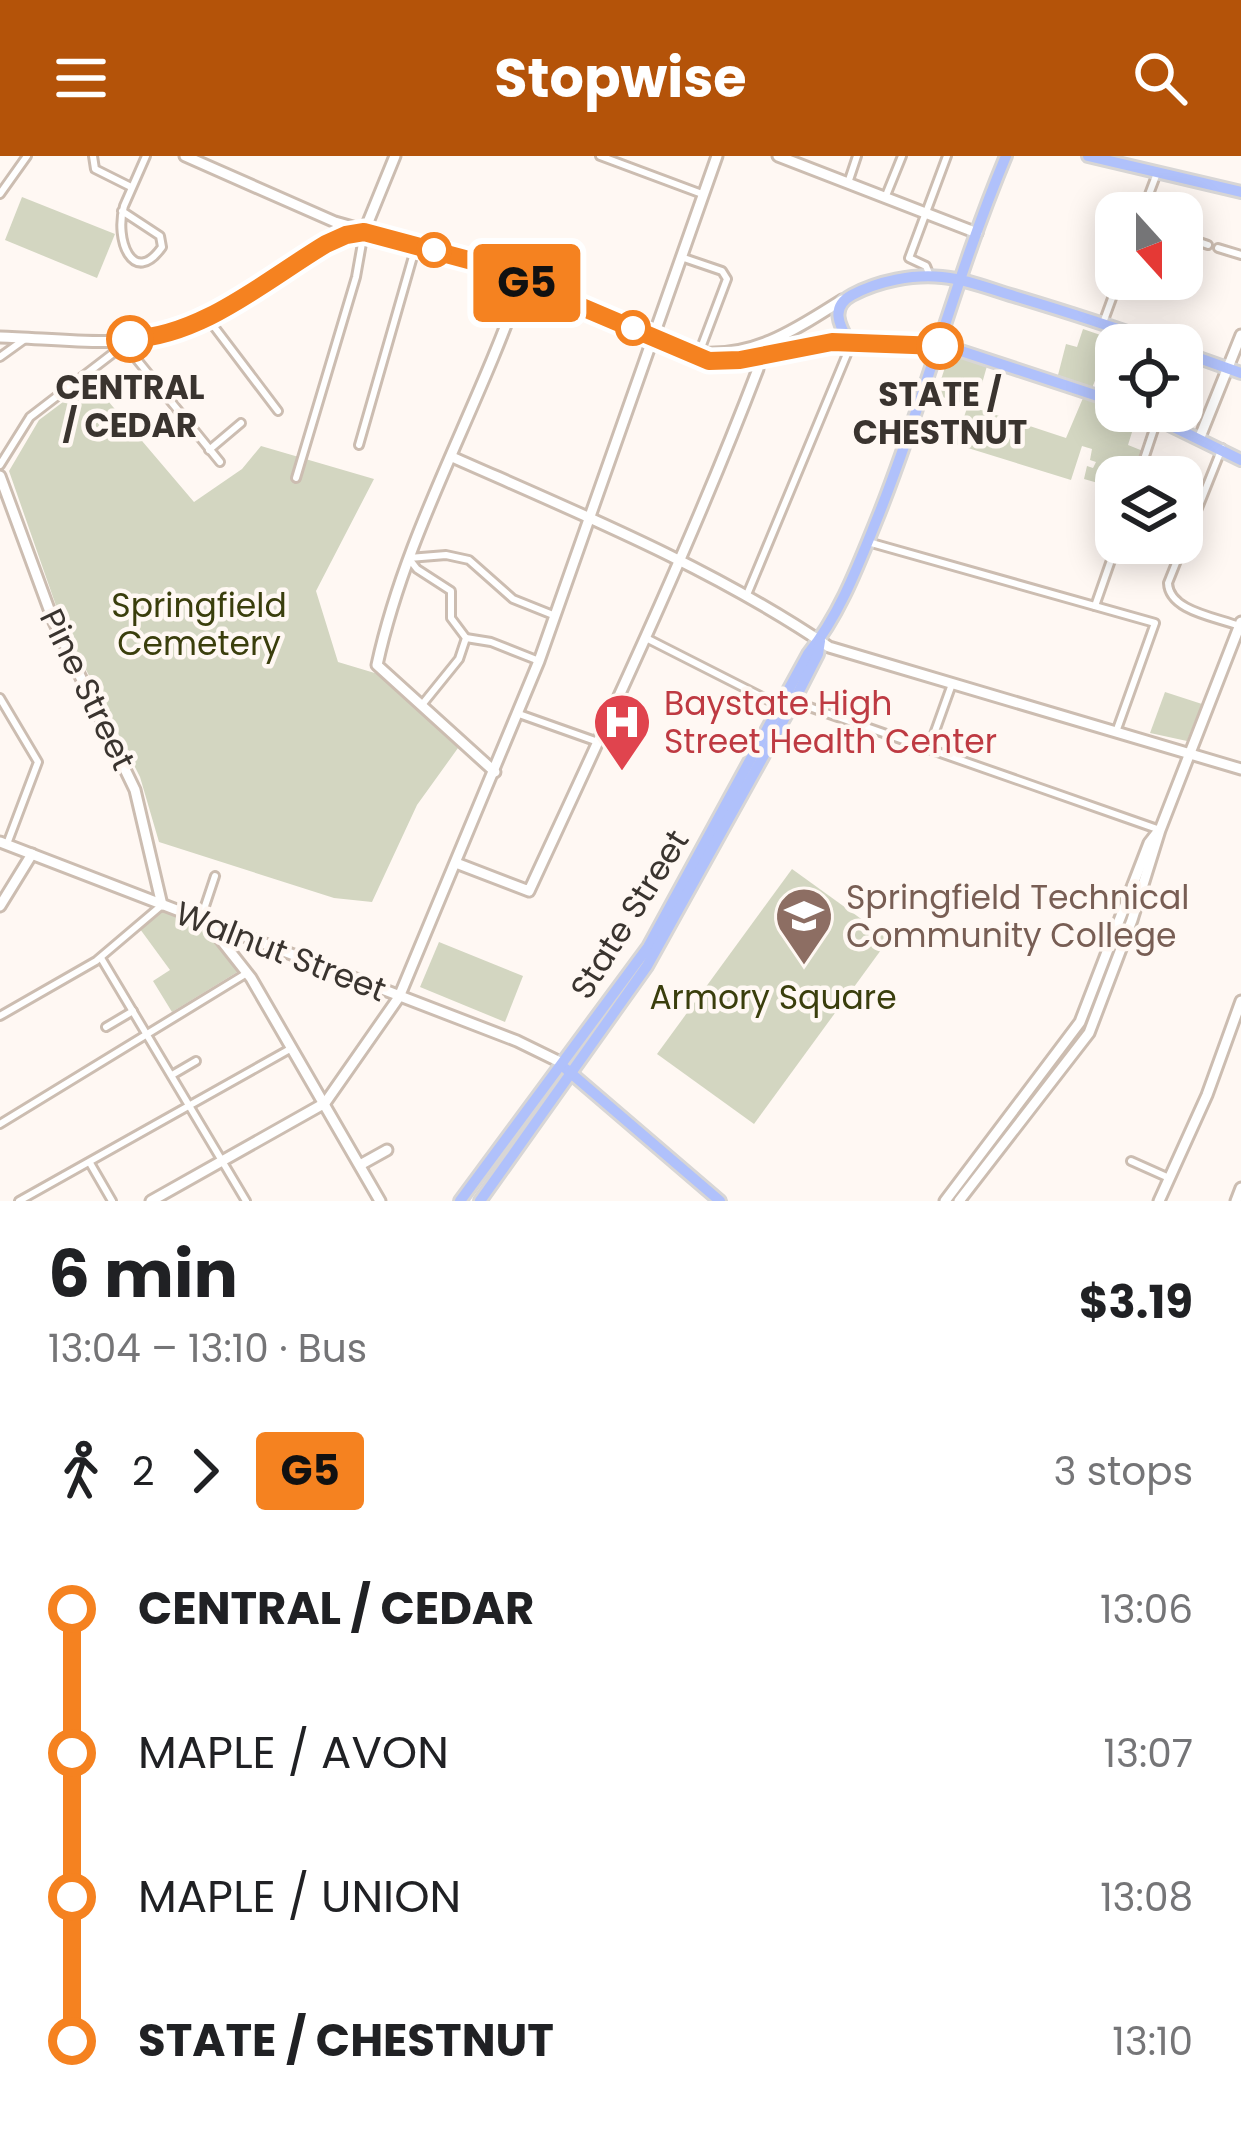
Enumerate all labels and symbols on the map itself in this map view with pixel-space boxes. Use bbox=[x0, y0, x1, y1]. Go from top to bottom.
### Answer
north arrow bbox=[1095, 192, 1203, 300]
unlabelled marker bbox=[418, 234, 450, 266]
line badge: G5 bbox=[473, 244, 581, 322]
unlabelled marker bbox=[617, 312, 649, 344]
marker: CENTRAL / CEDAR bbox=[108, 317, 152, 361]
marker: STATE / CHESTNUT bbox=[918, 324, 962, 368]
place label: CENTRAL / CEDAR bbox=[56, 364, 205, 449]
place label: STATE / CHESTNUT bbox=[853, 371, 1027, 456]
park label: Springfield Cemetery bbox=[111, 582, 287, 667]
street label: Pine Street bbox=[28, 601, 147, 778]
place label: Baystate High Street Health Center bbox=[664, 680, 997, 765]
hospital icon: Baystate High Street Health Center bbox=[591, 691, 653, 773]
street label: State Street bbox=[559, 821, 700, 1008]
place label: Springfield Technical Community College bbox=[846, 874, 1189, 959]
school or university icon: Springfield Technical Community College bbox=[773, 885, 835, 967]
street label: Walnut Street bbox=[169, 890, 393, 1013]
park label: Armory Square bbox=[649, 974, 897, 1021]

